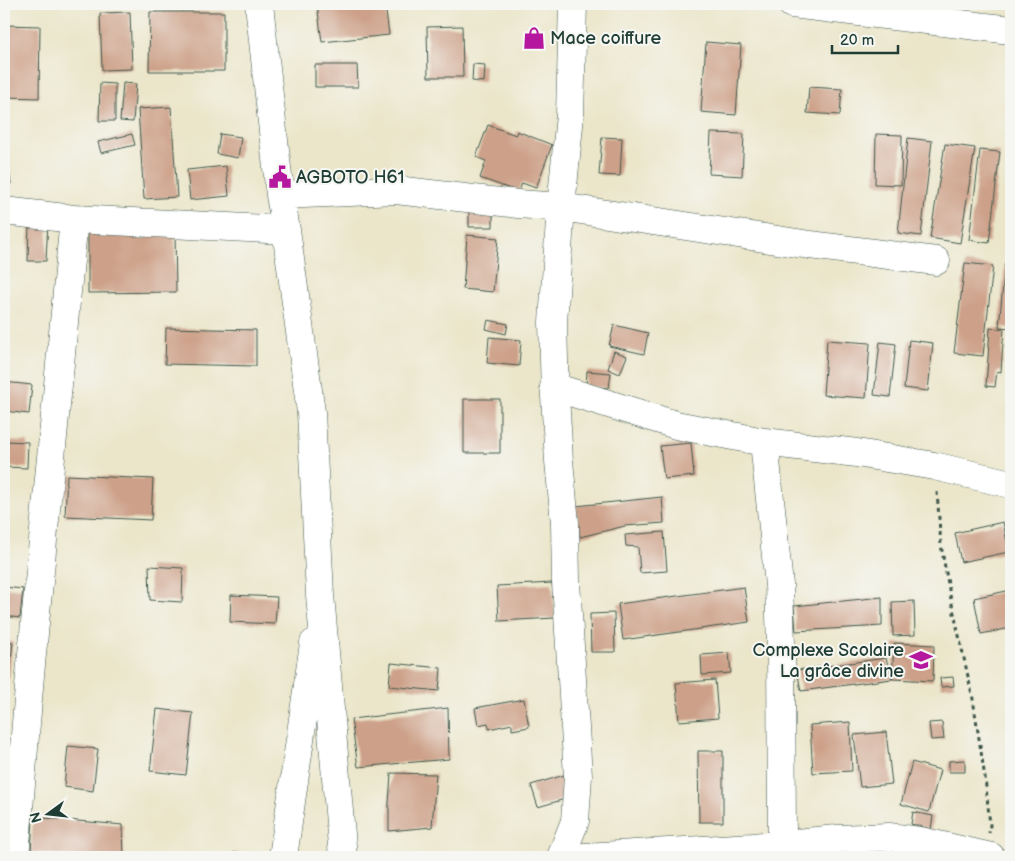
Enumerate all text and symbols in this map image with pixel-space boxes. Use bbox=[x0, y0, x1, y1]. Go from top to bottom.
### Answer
scale bar bbox=[832, 22, 899, 54]
shop icon: Mace coiffure bbox=[521, 25, 547, 51]
place label: Mace coiffure bbox=[550, 28, 661, 49]
text: 20 m bbox=[840, 31, 874, 50]
public building icon: AGBOTO H61 bbox=[267, 164, 293, 190]
place label: AGBOTO H61 bbox=[296, 167, 405, 188]
place label: Complexe Scolaire La grâce divine bbox=[752, 640, 904, 682]
school or university icon: Complexe Scolaire La grâce divine bbox=[908, 647, 934, 673]
north arrow bbox=[22, 788, 72, 838]
text: N bbox=[26, 810, 45, 825]

